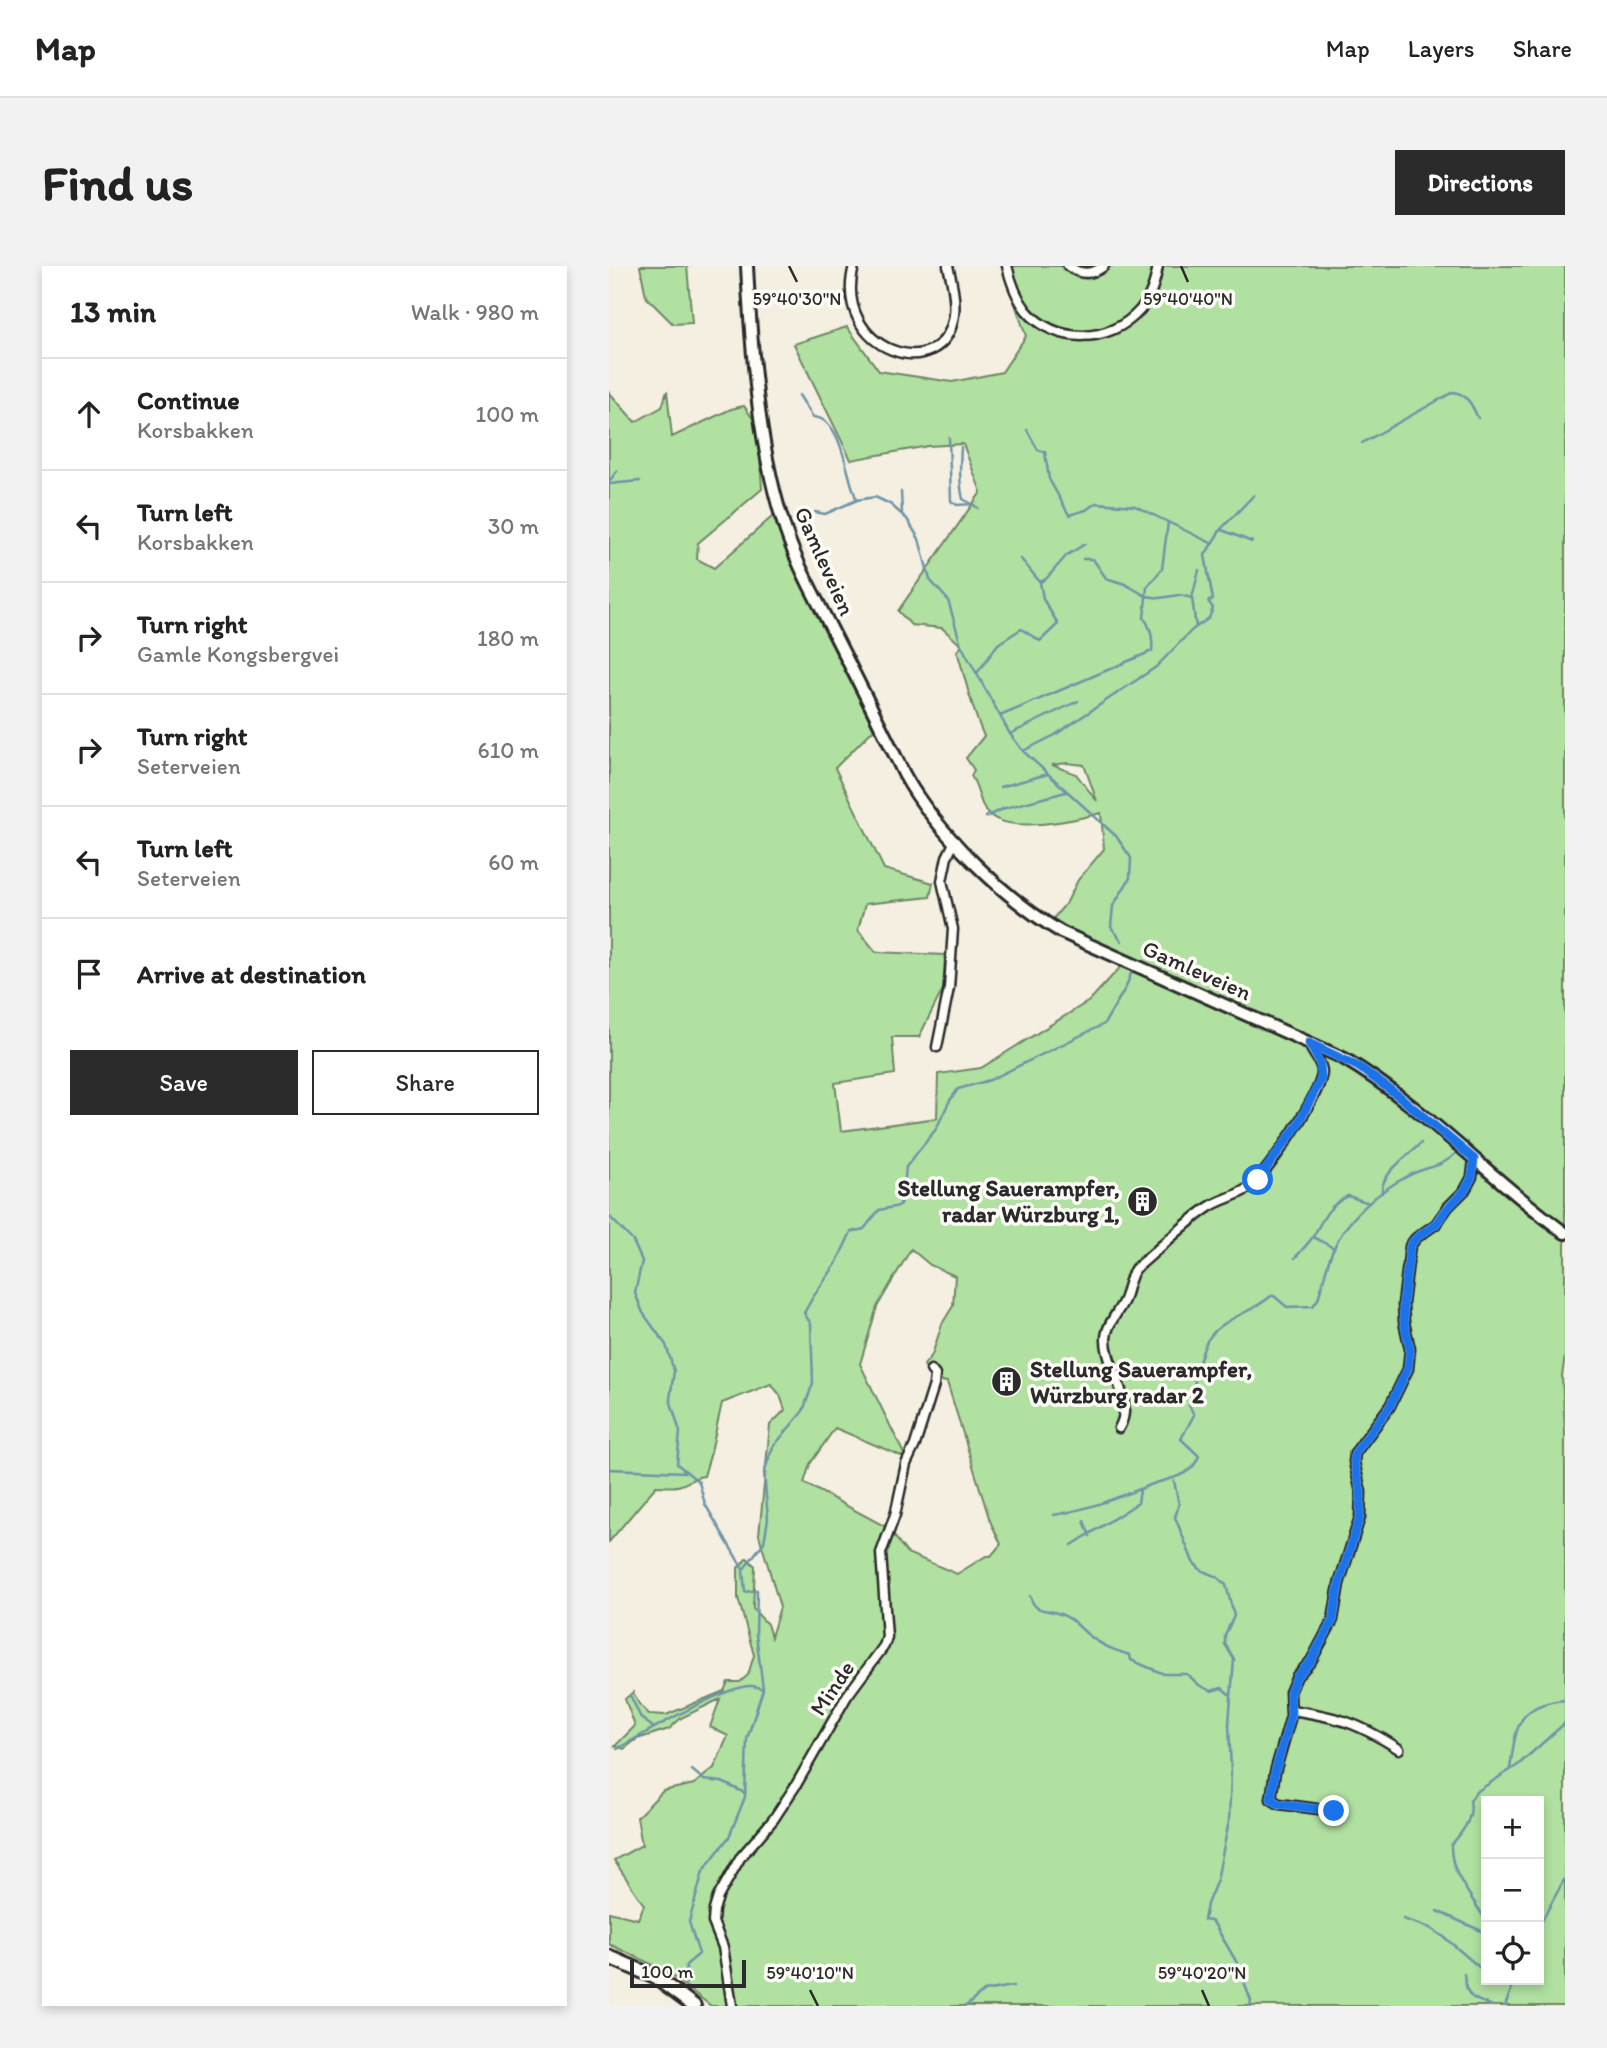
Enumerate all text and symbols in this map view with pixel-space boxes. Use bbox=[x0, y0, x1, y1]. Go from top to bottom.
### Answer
text: Map bbox=[35, 29, 96, 68]
text: Map bbox=[1326, 34, 1370, 63]
text: Layers bbox=[1408, 34, 1475, 63]
text: Share bbox=[1513, 34, 1572, 63]
button: Directions bbox=[1395, 150, 1565, 215]
text: Find us bbox=[42, 153, 193, 212]
text: 59°40'30"N bbox=[752, 288, 842, 310]
text: 59°40'40"N bbox=[1143, 288, 1233, 310]
text: 13 min bbox=[70, 293, 156, 330]
text: Walk · 980 m bbox=[411, 298, 539, 326]
text: Continue bbox=[137, 384, 240, 416]
icon: ahead bbox=[70, 395, 108, 433]
text: 100 m bbox=[475, 400, 539, 428]
text: Korsbakken bbox=[137, 416, 254, 444]
text: Turn left bbox=[137, 496, 233, 528]
street label: Gamleveien bbox=[789, 502, 861, 620]
icon: left bbox=[70, 507, 108, 545]
text: 30 m bbox=[488, 512, 539, 540]
text: Korsbakken bbox=[137, 528, 254, 556]
text: Turn right bbox=[137, 608, 248, 640]
icon: right bbox=[70, 619, 108, 657]
text: 180 m bbox=[477, 624, 539, 652]
text: Gamle Kongsbergvei bbox=[137, 640, 339, 668]
text: Turn right bbox=[137, 720, 248, 752]
icon: right bbox=[70, 731, 108, 769]
text: 610 m bbox=[477, 736, 539, 764]
text: Seterveien bbox=[137, 752, 241, 780]
text: Turn left bbox=[137, 832, 233, 864]
icon: left bbox=[70, 843, 108, 881]
text: 60 m bbox=[488, 848, 539, 876]
text: Seterveien bbox=[137, 864, 241, 892]
street label: Gamleveien bbox=[1138, 934, 1256, 1006]
icon: arrive bbox=[70, 955, 108, 993]
text: Arrive at destination bbox=[137, 958, 366, 990]
button: Save bbox=[70, 1050, 298, 1115]
button: Share bbox=[312, 1050, 539, 1115]
route start bbox=[1242, 1164, 1273, 1195]
place label: Stellung Sauerampfer, radar Würzburg 1, bbox=[897, 1174, 1120, 1228]
building icon: Stellung Sauerampfer, radar Würzburg 1, bbox=[1126, 1184, 1160, 1218]
place label: Stellung Sauerampfer, Würzburg radar 2 bbox=[1030, 1355, 1253, 1409]
building icon: Stellung Sauerampfer, Würzburg radar 2 bbox=[990, 1365, 1024, 1399]
street label: Minde bbox=[804, 1655, 860, 1721]
route end bbox=[1318, 1795, 1349, 1826]
map controls bbox=[1481, 1796, 1544, 1985]
button: + bbox=[1481, 1796, 1544, 1859]
button: − bbox=[1481, 1859, 1544, 1922]
button: locate bbox=[1481, 1922, 1544, 1985]
scale bar bbox=[630, 1957, 745, 1989]
text: 100 m bbox=[641, 1960, 693, 1983]
text: 59°40'10"N bbox=[766, 1962, 854, 1984]
text: 59°40'20"N bbox=[1158, 1962, 1246, 1984]

